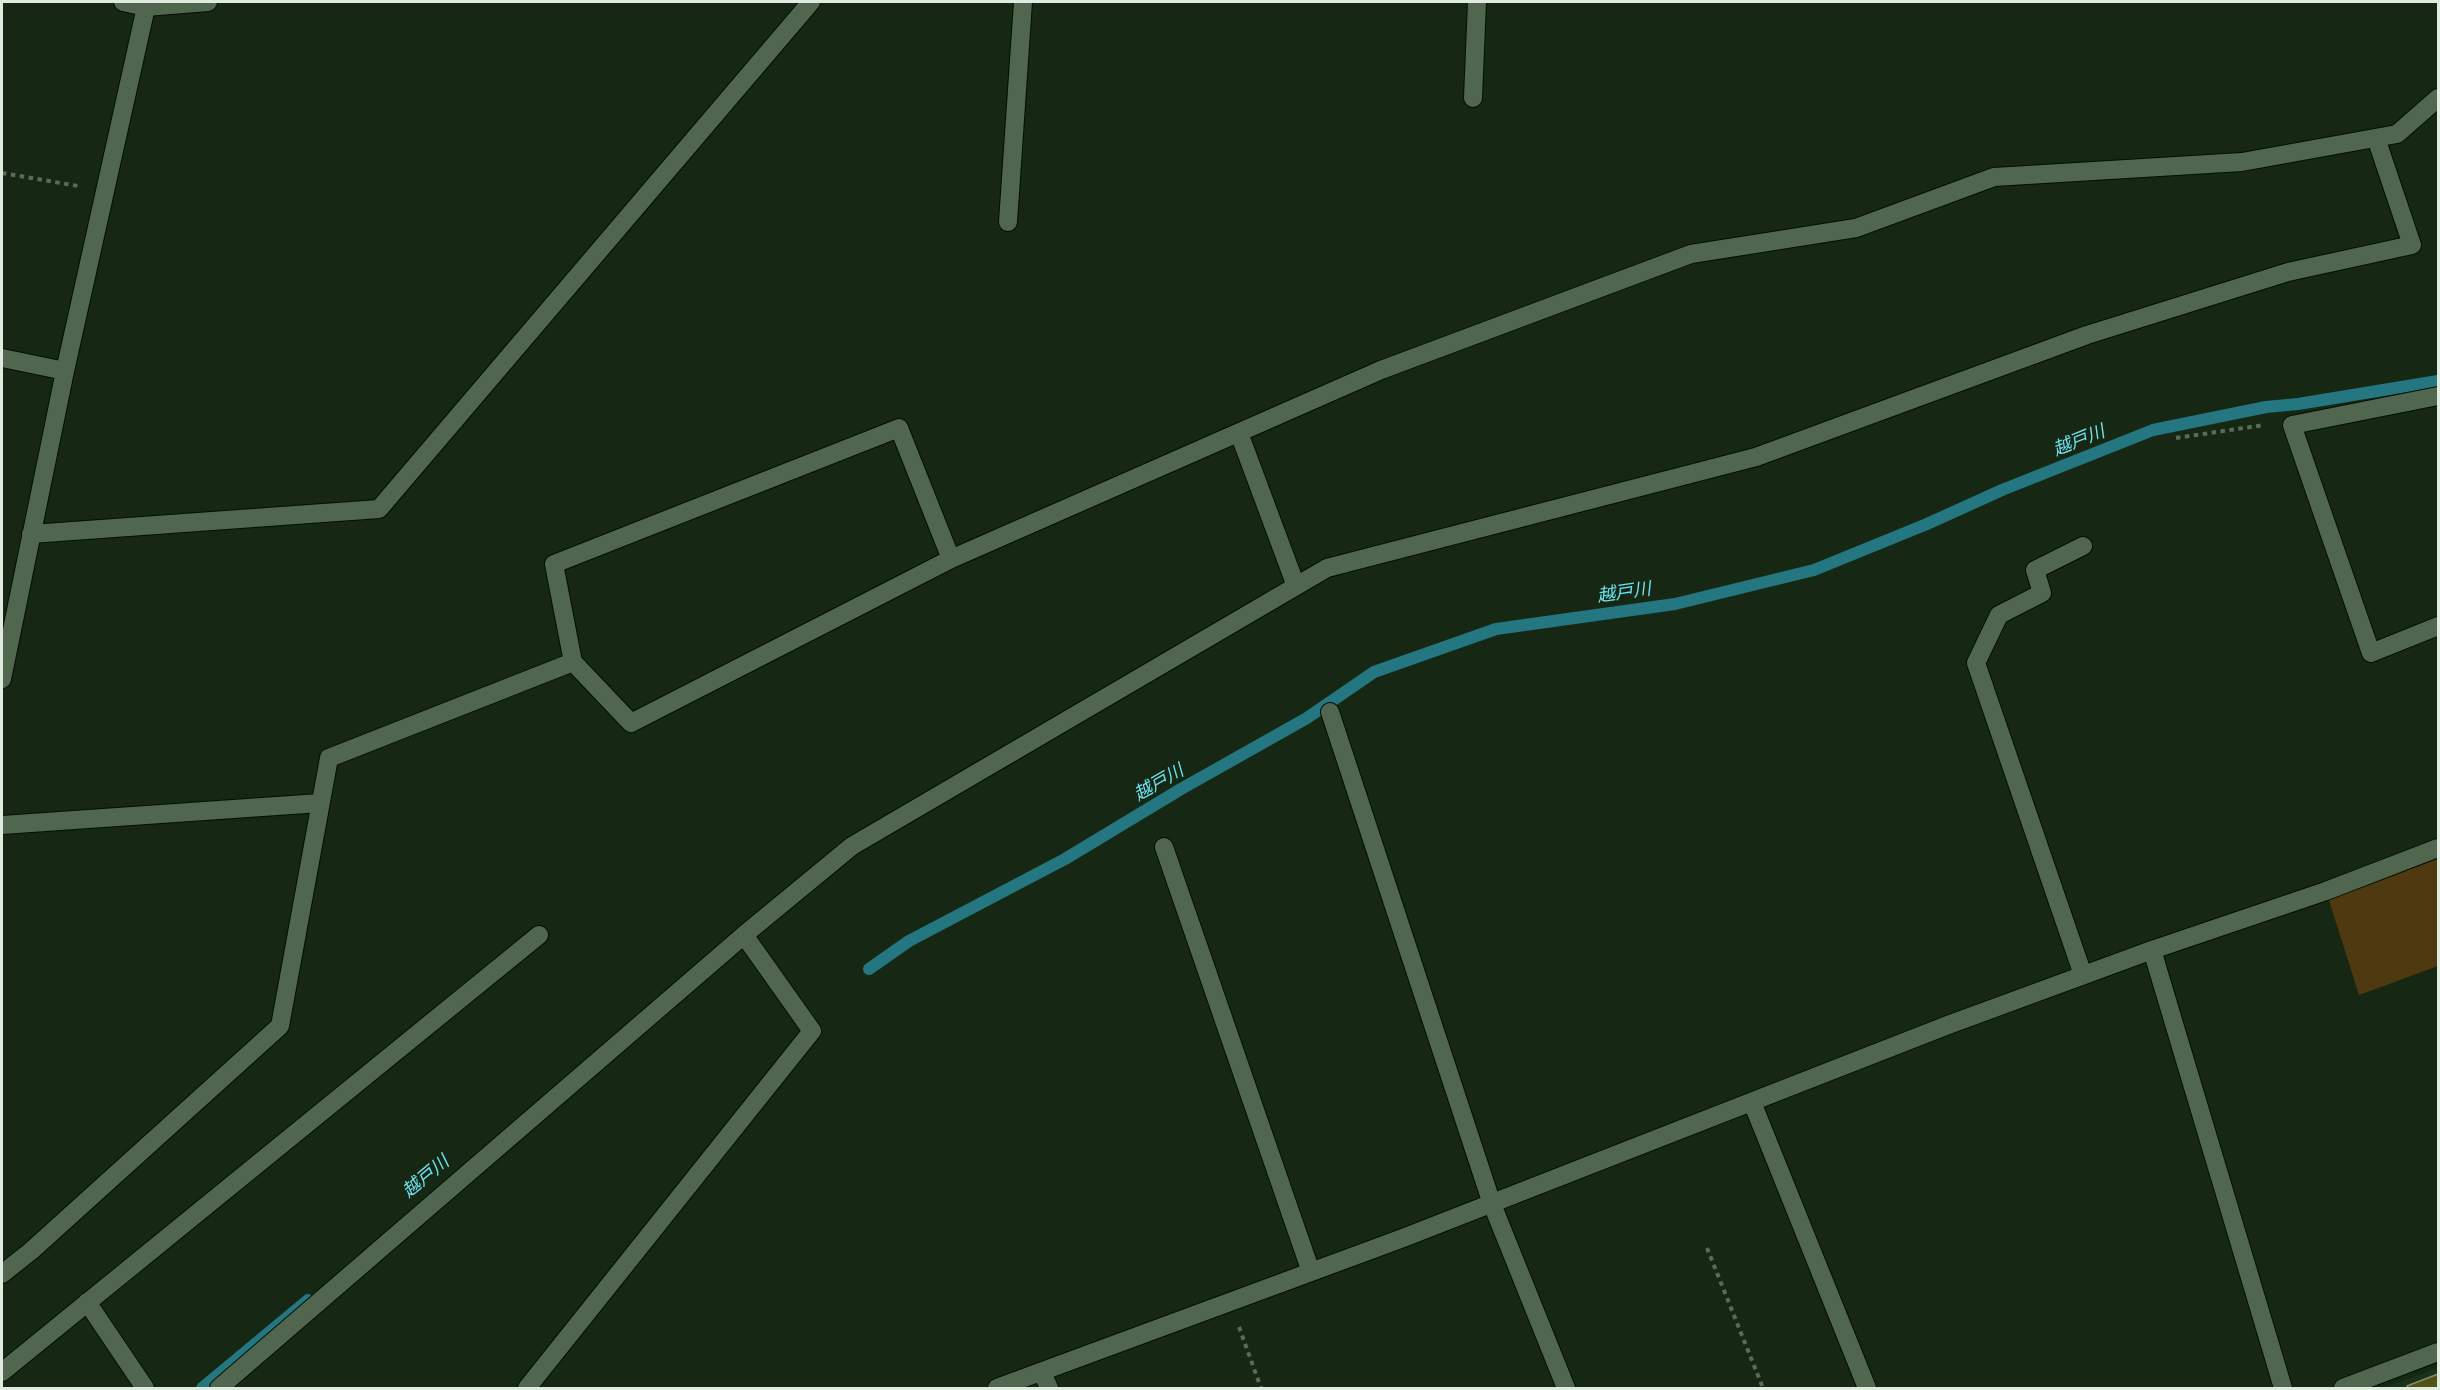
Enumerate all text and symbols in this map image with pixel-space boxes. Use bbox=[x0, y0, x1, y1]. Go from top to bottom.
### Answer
water label: 越戸川 bbox=[2050, 421, 2108, 461]
water label: 越戸川 bbox=[1596, 579, 1652, 607]
water label: 越戸川 bbox=[1130, 760, 1188, 806]
water label: 越戸川 bbox=[398, 1151, 454, 1203]

